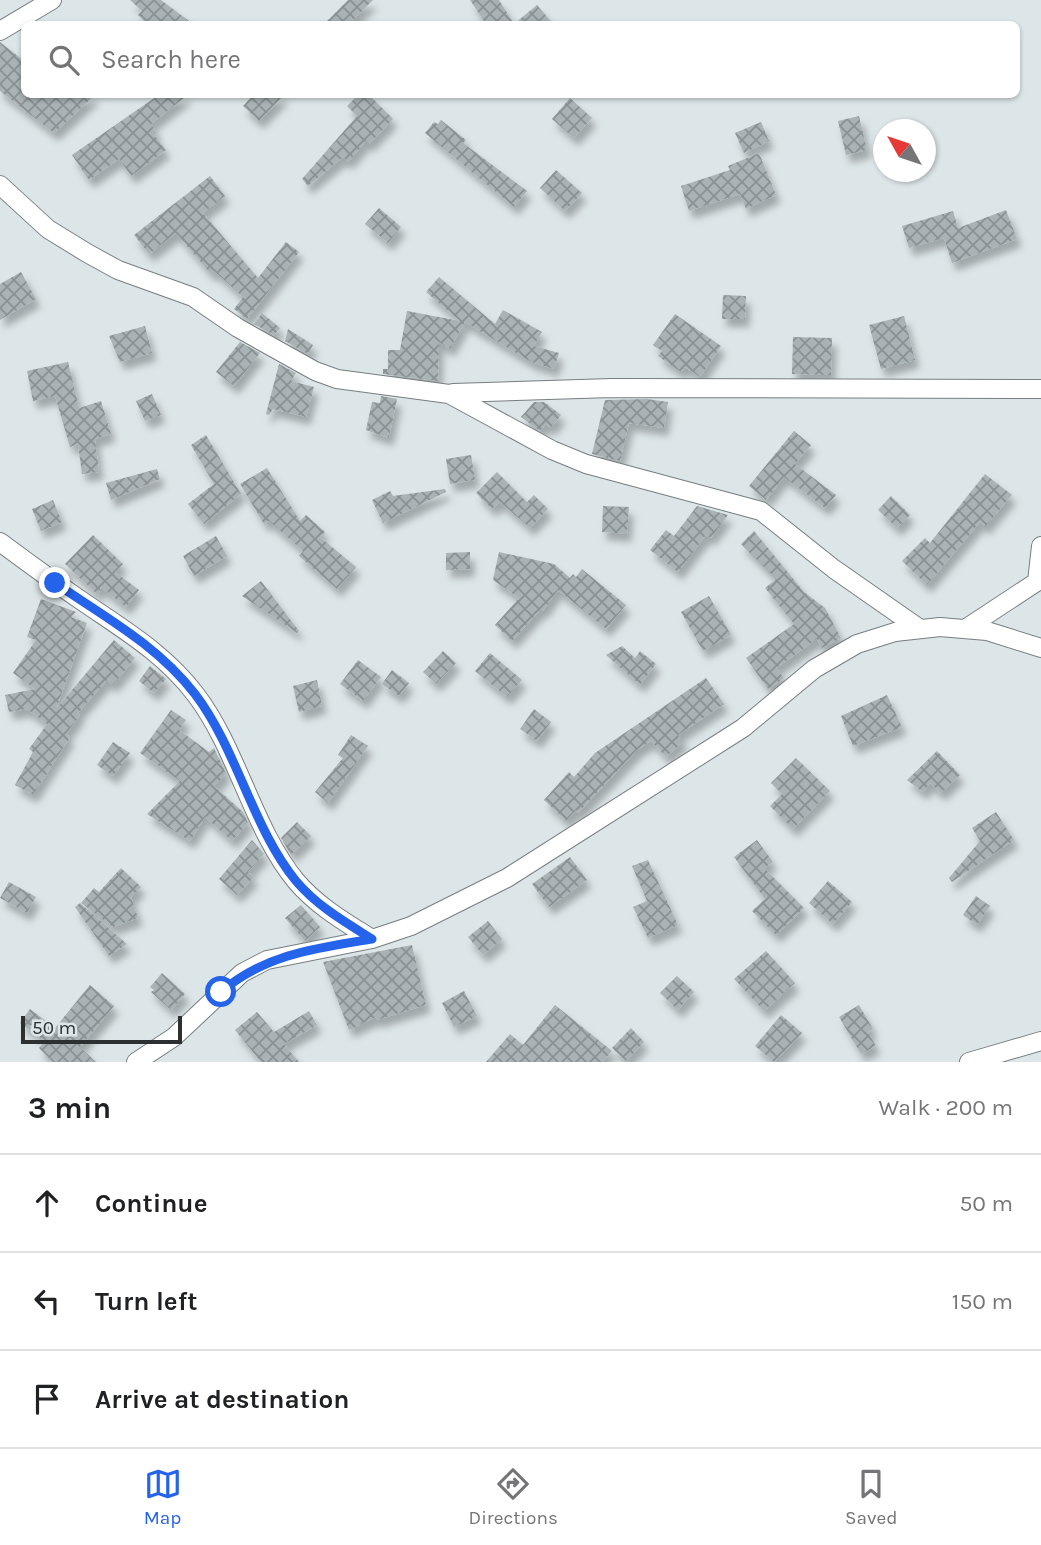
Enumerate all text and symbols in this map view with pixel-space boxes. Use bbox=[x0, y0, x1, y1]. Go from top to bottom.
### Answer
search box bbox=[21, 21, 1020, 98]
icon: search bbox=[45, 41, 83, 79]
text: Search here bbox=[101, 44, 241, 75]
north arrow bbox=[873, 119, 936, 182]
route end bbox=[39, 567, 70, 598]
route start bbox=[205, 976, 236, 1007]
scale bar bbox=[21, 1013, 182, 1045]
text: 50 m bbox=[32, 1017, 76, 1039]
text: 3 min bbox=[28, 1090, 111, 1126]
text: Walk · 200 m bbox=[878, 1094, 1013, 1121]
icon: ahead bbox=[28, 1184, 66, 1222]
text: Continue bbox=[95, 1188, 207, 1219]
text: 50 m bbox=[959, 1190, 1013, 1217]
icon: left bbox=[28, 1282, 66, 1320]
text: Turn left bbox=[95, 1286, 197, 1317]
text: 150 m bbox=[952, 1288, 1013, 1315]
icon: arrive bbox=[28, 1380, 66, 1418]
text: Arrive at destination bbox=[95, 1384, 349, 1415]
tab: Map bbox=[144, 1465, 182, 1529]
tab: Directions bbox=[469, 1465, 558, 1529]
tab: Saved bbox=[845, 1465, 897, 1529]

